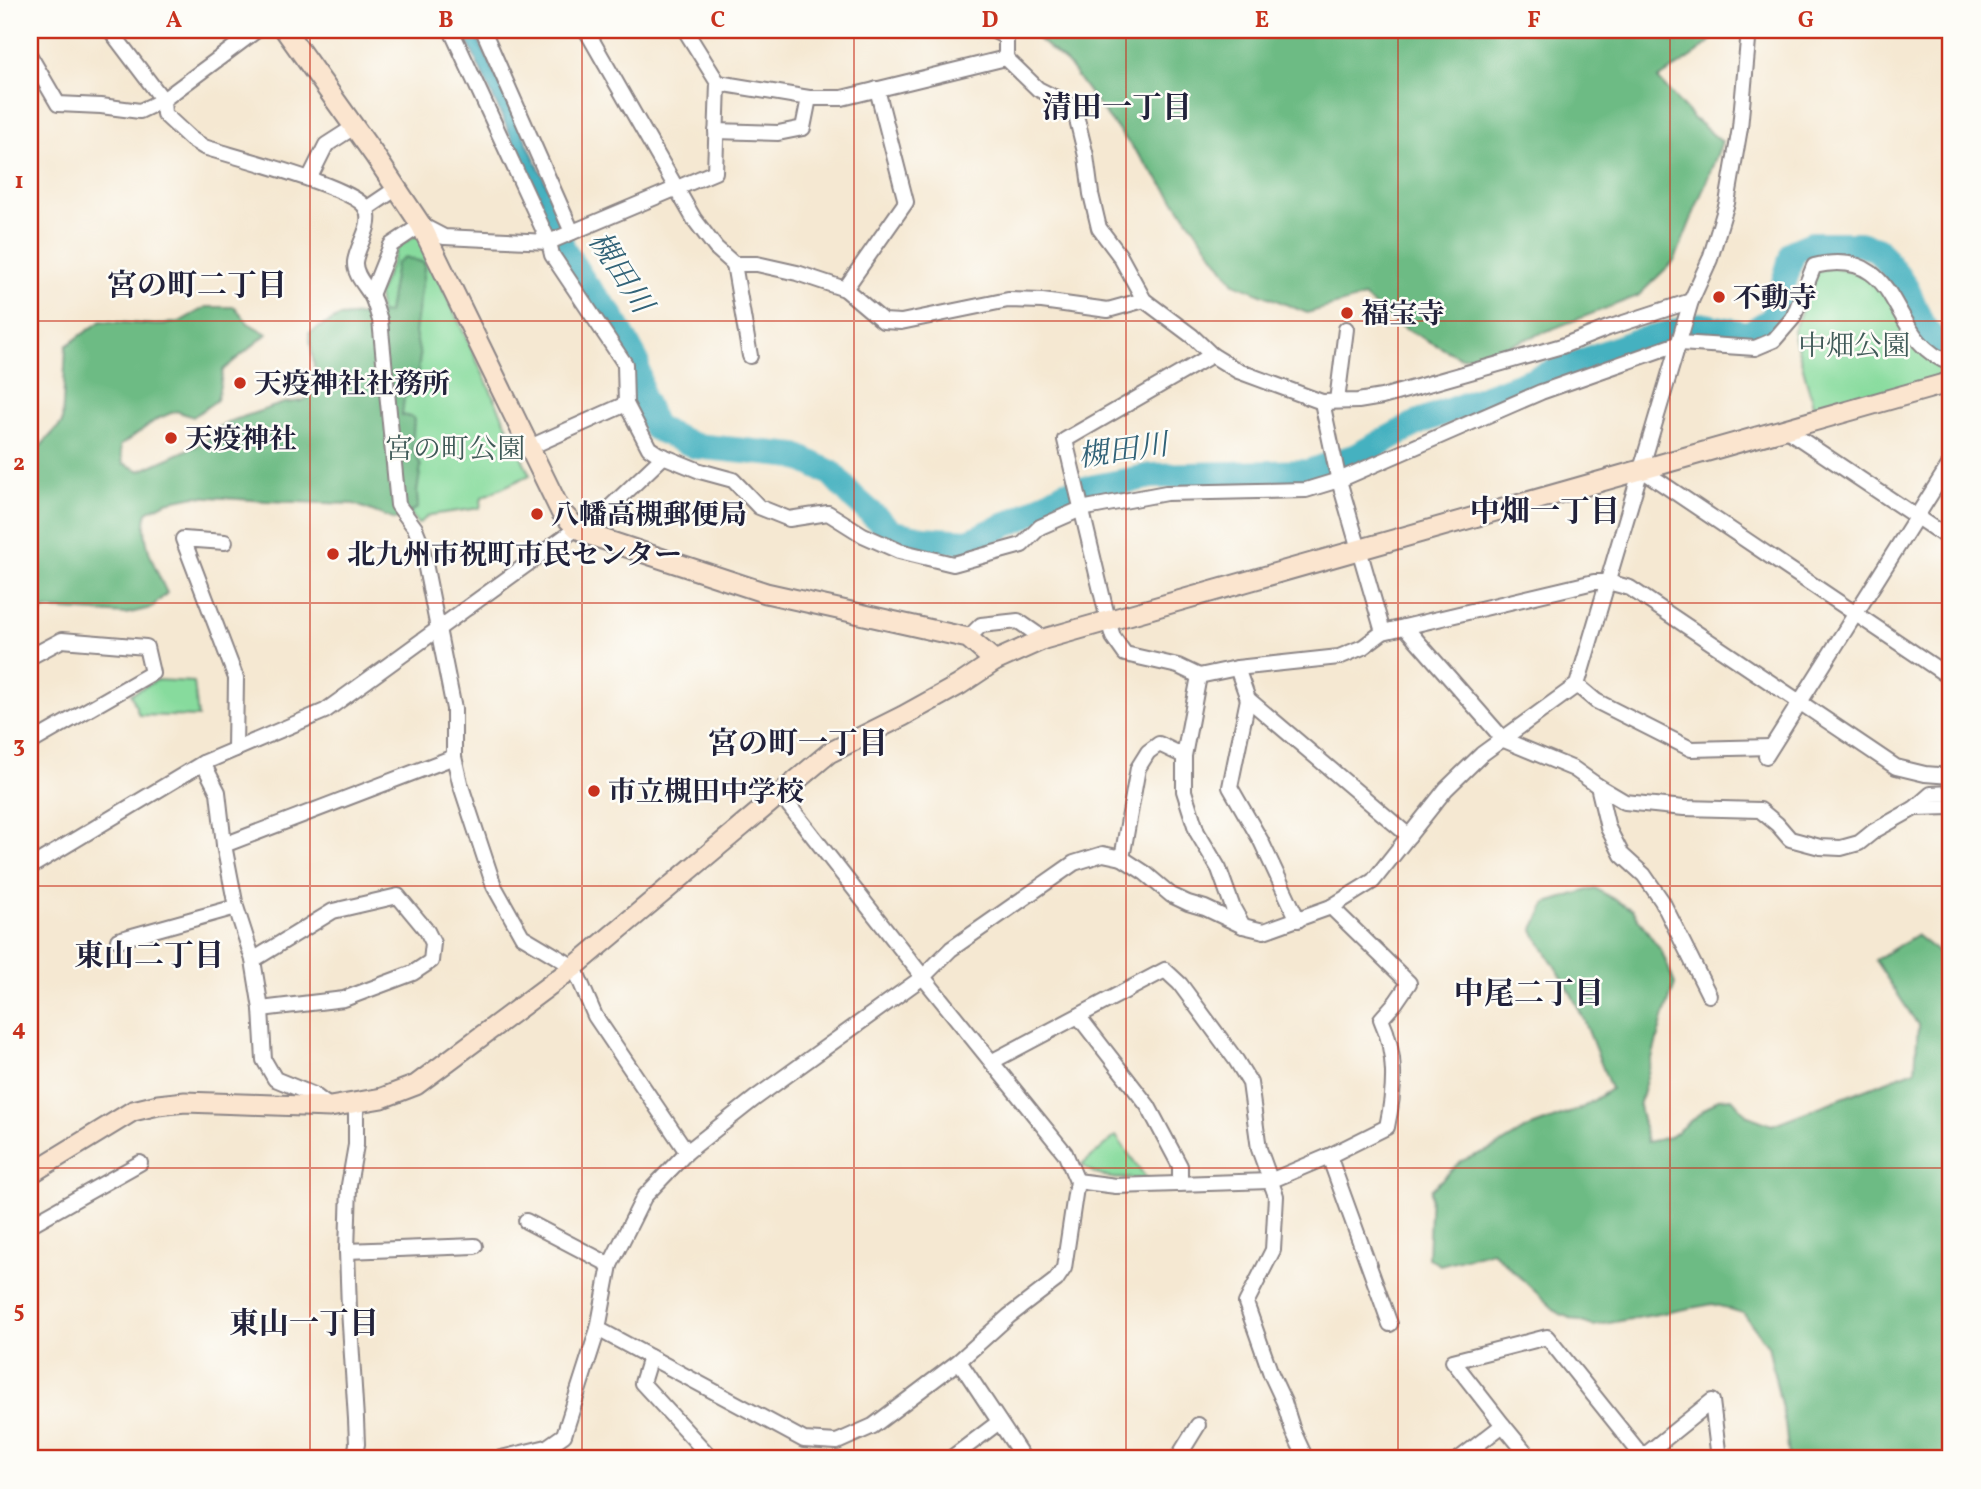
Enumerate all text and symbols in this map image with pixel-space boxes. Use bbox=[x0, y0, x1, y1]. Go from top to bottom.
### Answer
text: A bbox=[166, 5, 182, 37]
text: B bbox=[438, 5, 454, 37]
text: C bbox=[711, 5, 725, 37]
text: D bbox=[982, 5, 999, 37]
text: E bbox=[1255, 5, 1269, 37]
text: F bbox=[1527, 5, 1541, 37]
text: G bbox=[1798, 5, 1814, 37]
district label: 清田一丁目 bbox=[1042, 88, 1192, 130]
text: 1 bbox=[14, 166, 24, 198]
water label: 槻田川 bbox=[577, 224, 663, 325]
district label: 宮の町二丁目 bbox=[107, 266, 287, 308]
place label: 不動寺 bbox=[1733, 280, 1817, 319]
marker: 不動寺 bbox=[1711, 289, 1727, 305]
place label: 福宝寺 bbox=[1361, 296, 1445, 335]
marker: 福宝寺 bbox=[1339, 305, 1355, 321]
park label: 中畑公園 bbox=[1798, 328, 1910, 367]
place label: 天疫神社社務所 bbox=[254, 366, 450, 405]
marker: 天疫神社社務所 bbox=[232, 375, 248, 391]
place label: 天疫神社 bbox=[185, 421, 297, 460]
water label: 槻田川 bbox=[1076, 425, 1174, 479]
marker: 天疫神社 bbox=[163, 430, 179, 446]
park label: 宮の町公園 bbox=[385, 431, 525, 470]
text: 2 bbox=[13, 448, 25, 480]
district label: 中畑一丁目 bbox=[1470, 492, 1620, 534]
place label: 八幡高槻郵便局 bbox=[551, 497, 747, 536]
marker: 八幡高槻郵便局 bbox=[529, 506, 545, 522]
place label: 北九州市祝町市民センター bbox=[347, 537, 682, 576]
marker: 北九州市祝町市民センター bbox=[325, 546, 341, 562]
district label: 宮の町一丁目 bbox=[708, 724, 888, 766]
text: 3 bbox=[13, 730, 25, 762]
place label: 市立槻田中学校 bbox=[608, 774, 804, 813]
marker: 市立槻田中学校 bbox=[586, 783, 602, 799]
district label: 東山二丁目 bbox=[74, 936, 224, 978]
district label: 中尾二丁目 bbox=[1454, 974, 1604, 1016]
text: 4 bbox=[12, 1013, 26, 1045]
text: 5 bbox=[13, 1295, 25, 1327]
district label: 東山一丁目 bbox=[229, 1304, 379, 1346]

